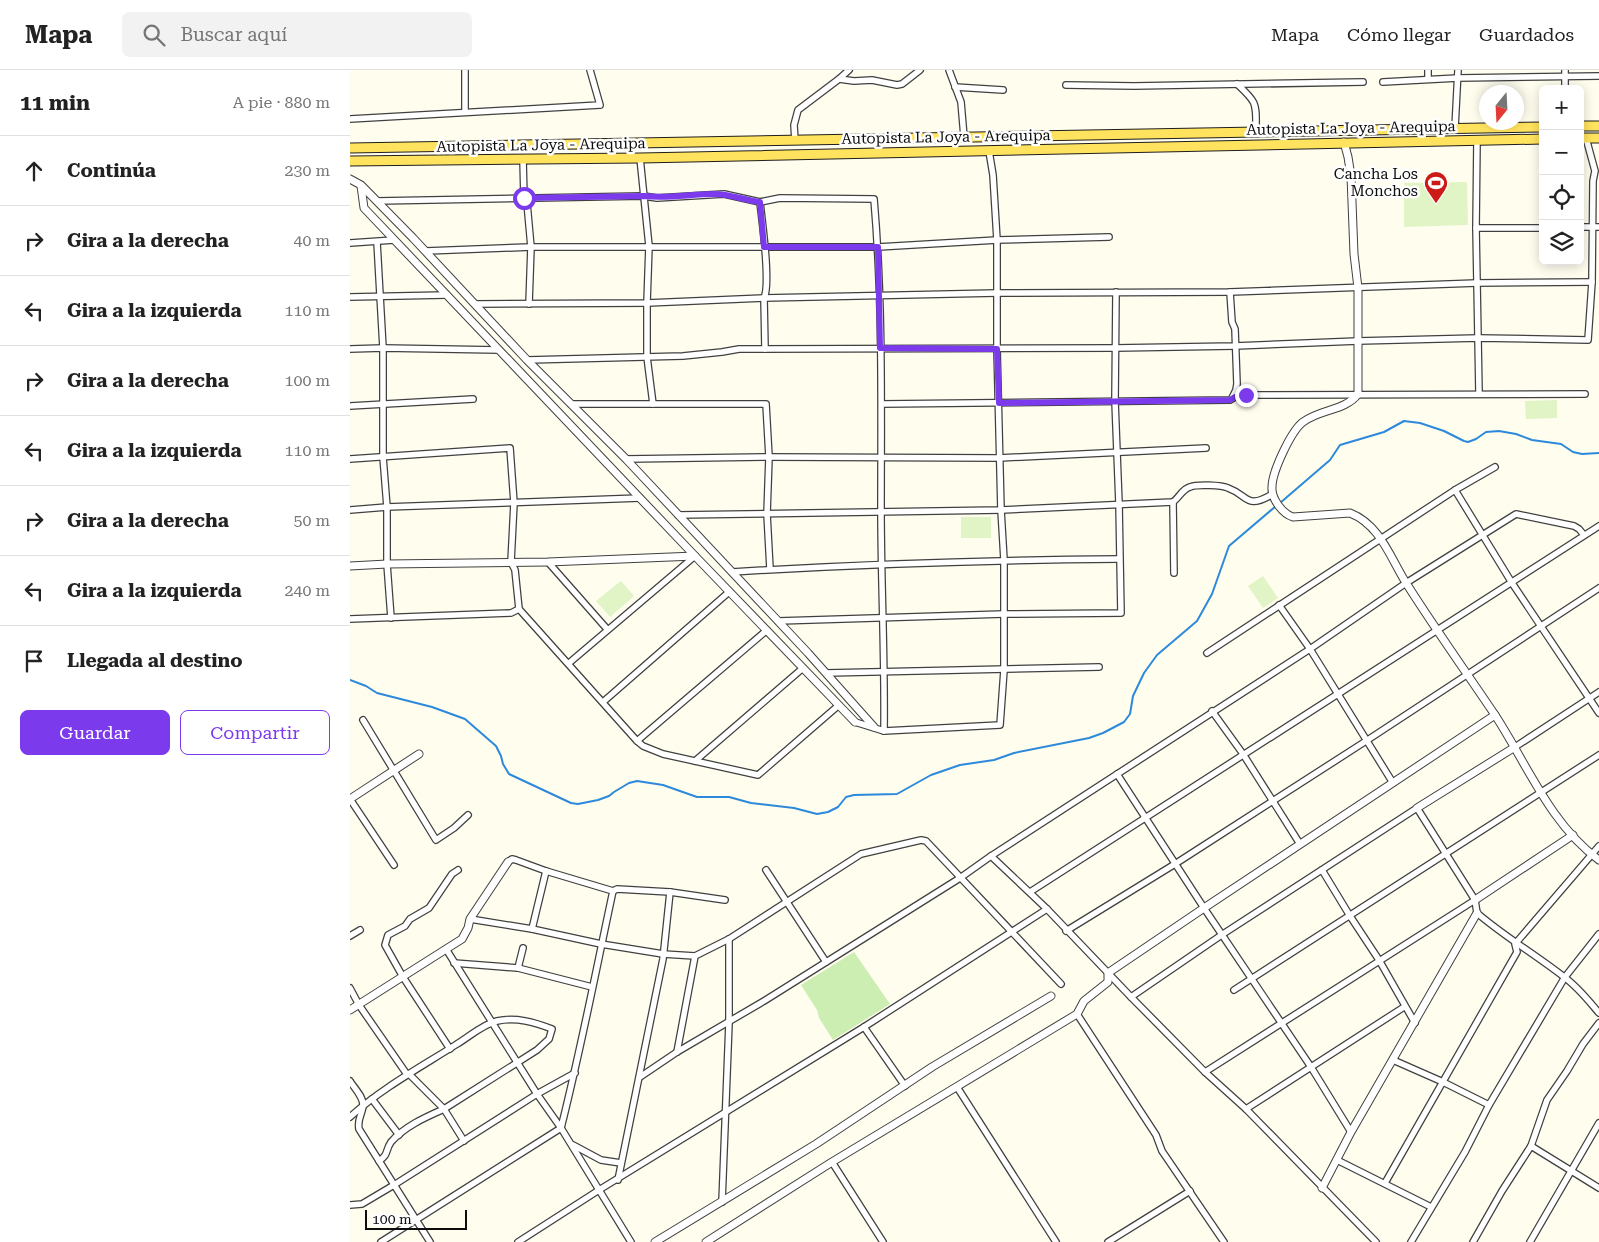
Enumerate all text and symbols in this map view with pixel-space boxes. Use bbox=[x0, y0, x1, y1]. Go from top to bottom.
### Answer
search box bbox=[122, 12, 472, 57]
text: Mapa bbox=[25, 21, 92, 49]
icon: search bbox=[140, 21, 168, 49]
text: Buscar aquí bbox=[180, 23, 287, 46]
text: Mapa bbox=[1271, 24, 1319, 45]
text: Cómo llegar bbox=[1347, 24, 1451, 45]
text: Guardados bbox=[1479, 24, 1574, 45]
north arrow bbox=[1479, 85, 1524, 130]
map controls bbox=[1539, 85, 1584, 265]
button: + bbox=[1539, 85, 1584, 130]
text: 11 min bbox=[20, 91, 90, 115]
text: A pie · 880 m bbox=[233, 93, 330, 112]
street label: Autopista La Joya - Arequipa bbox=[1246, 117, 1456, 139]
street label: Autopista La Joya - Arequipa bbox=[841, 126, 1051, 148]
button: − bbox=[1539, 130, 1584, 175]
street label: Autopista La Joya - Arequipa bbox=[436, 134, 646, 156]
icon: ahead bbox=[20, 157, 48, 185]
text: Continúa bbox=[67, 159, 156, 182]
text: 230 m bbox=[284, 161, 330, 180]
place label: Cancha Los Monchos bbox=[1334, 165, 1418, 200]
sports icon: Cancha Los Monchos bbox=[1423, 170, 1449, 204]
button: locate bbox=[1539, 175, 1584, 220]
route start bbox=[513, 187, 536, 210]
button: layers bbox=[1539, 220, 1584, 265]
icon: right bbox=[20, 227, 48, 255]
text: Gira a la derecha bbox=[67, 229, 229, 252]
text: 40 m bbox=[293, 231, 330, 250]
icon: left bbox=[20, 297, 48, 325]
text: Gira a la izquierda bbox=[67, 299, 242, 322]
text: 110 m bbox=[284, 301, 330, 320]
icon: right bbox=[20, 367, 48, 395]
text: Gira a la derecha bbox=[67, 369, 229, 392]
text: 100 m bbox=[284, 371, 330, 390]
route end bbox=[1235, 384, 1258, 407]
icon: left bbox=[20, 437, 48, 465]
text: Gira a la izquierda bbox=[67, 439, 242, 462]
text: 110 m bbox=[284, 441, 330, 460]
icon: right bbox=[20, 507, 48, 535]
text: Gira a la derecha bbox=[67, 509, 229, 532]
text: 50 m bbox=[293, 511, 330, 530]
icon: left bbox=[20, 577, 48, 605]
text: Gira a la izquierda bbox=[67, 579, 242, 602]
text: 240 m bbox=[284, 581, 330, 600]
icon: arrive bbox=[20, 647, 48, 675]
text: Llegada al destino bbox=[67, 649, 243, 672]
button: Guardar bbox=[20, 710, 170, 755]
button: Compartir bbox=[180, 710, 330, 755]
scale bar bbox=[365, 1207, 468, 1230]
text: 100 m bbox=[372, 1211, 412, 1227]

